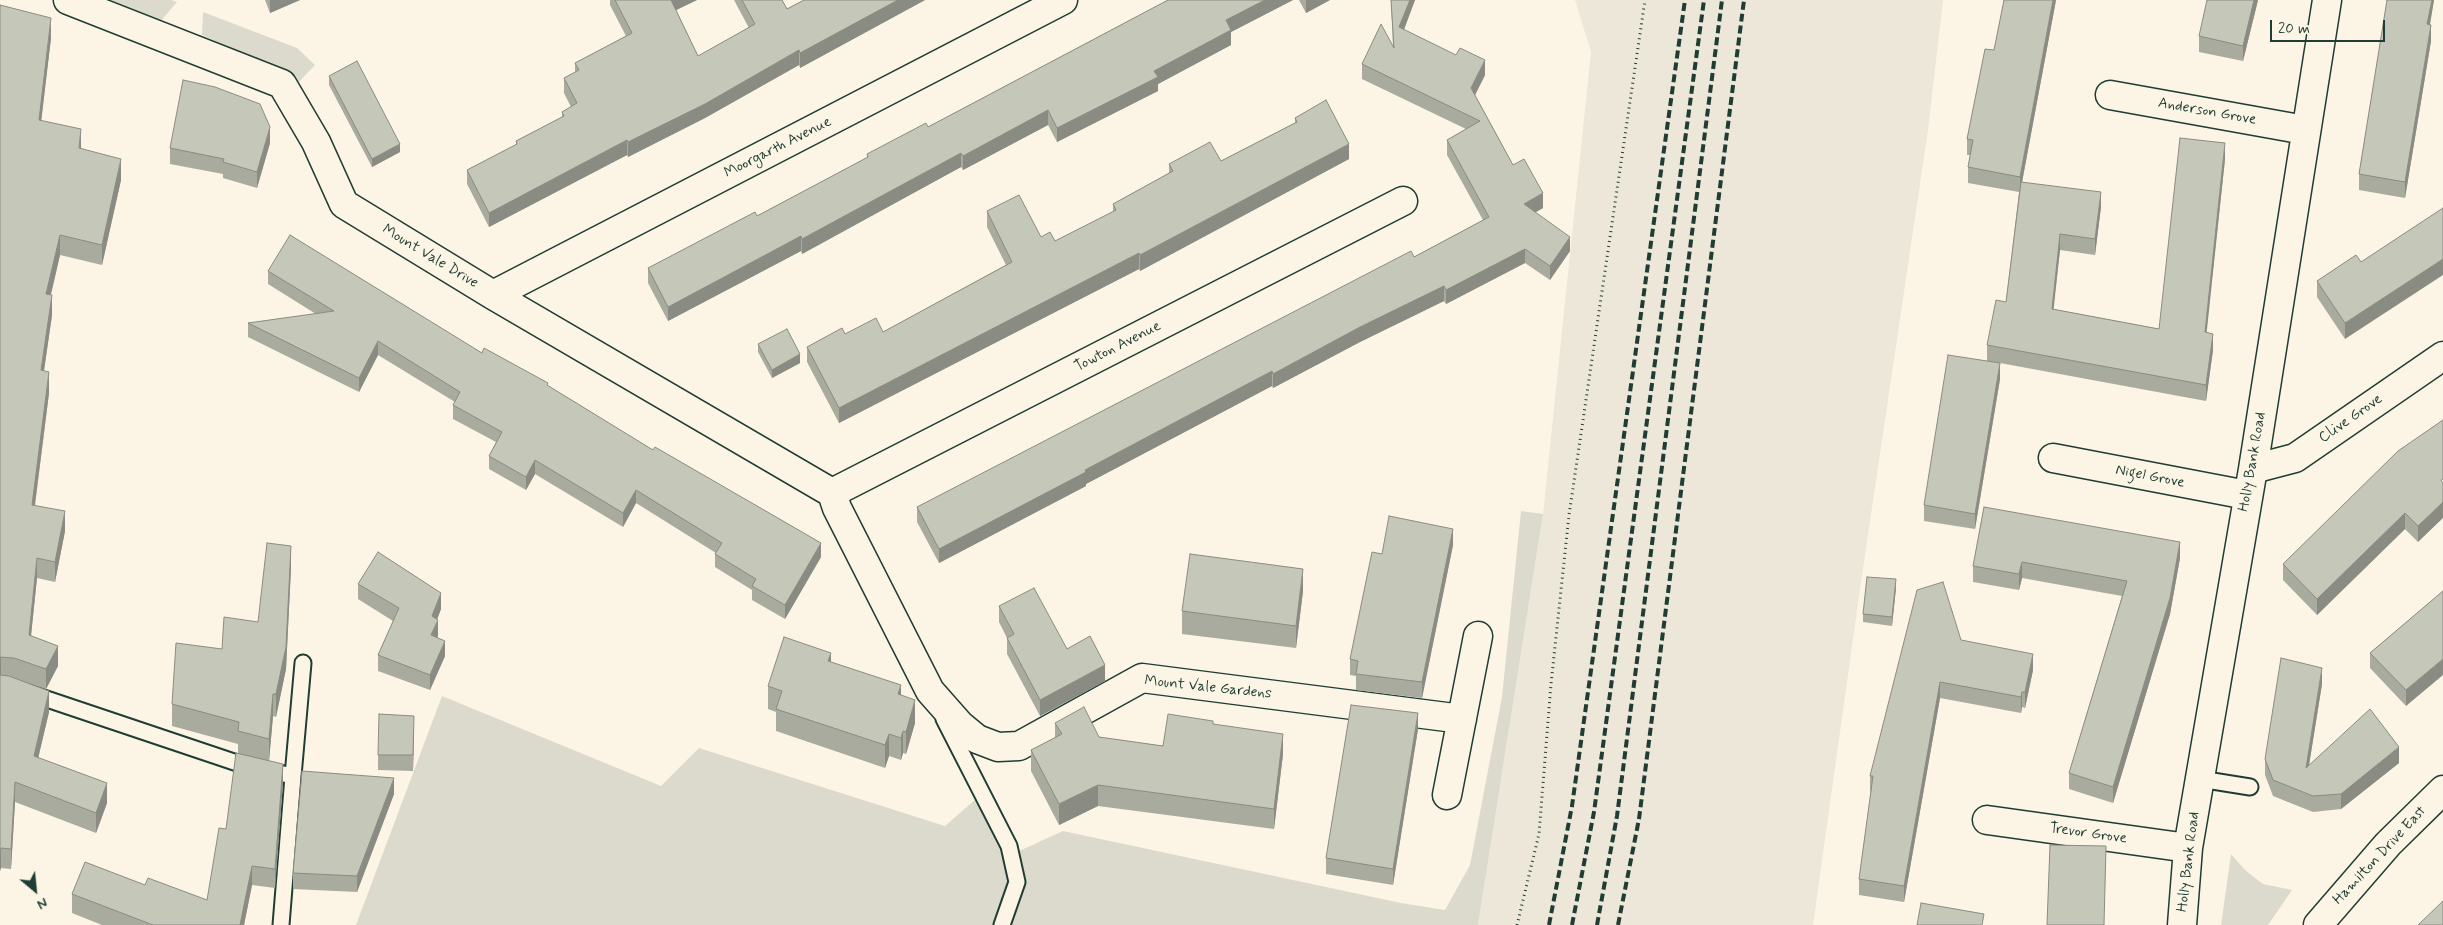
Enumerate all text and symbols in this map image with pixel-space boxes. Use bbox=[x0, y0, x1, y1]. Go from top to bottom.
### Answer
scale bar bbox=[2273, 10, 2388, 42]
text: 20 m bbox=[2278, 19, 2310, 39]
street label: Anderson Grove bbox=[2156, 95, 2258, 129]
street label: Moorgarth Avenue bbox=[721, 113, 835, 183]
street label: Mount Vale Drive bbox=[379, 221, 481, 293]
street label: Towton Avenue bbox=[1072, 318, 1164, 376]
street label: Clive Grove bbox=[2316, 391, 2386, 447]
street label: Holly Bank Road bbox=[2235, 411, 2271, 513]
street label: Nigel Grove bbox=[2114, 461, 2186, 493]
street label: Mount Vale Gardens bbox=[1143, 672, 1273, 704]
street label: Hamilton Drive East bbox=[2330, 803, 2430, 909]
street label: Holly Bank Road bbox=[2174, 811, 2204, 913]
street label: Trevor Grove bbox=[2048, 820, 2128, 848]
north arrow bbox=[10, 865, 60, 915]
text: N bbox=[34, 893, 50, 913]

